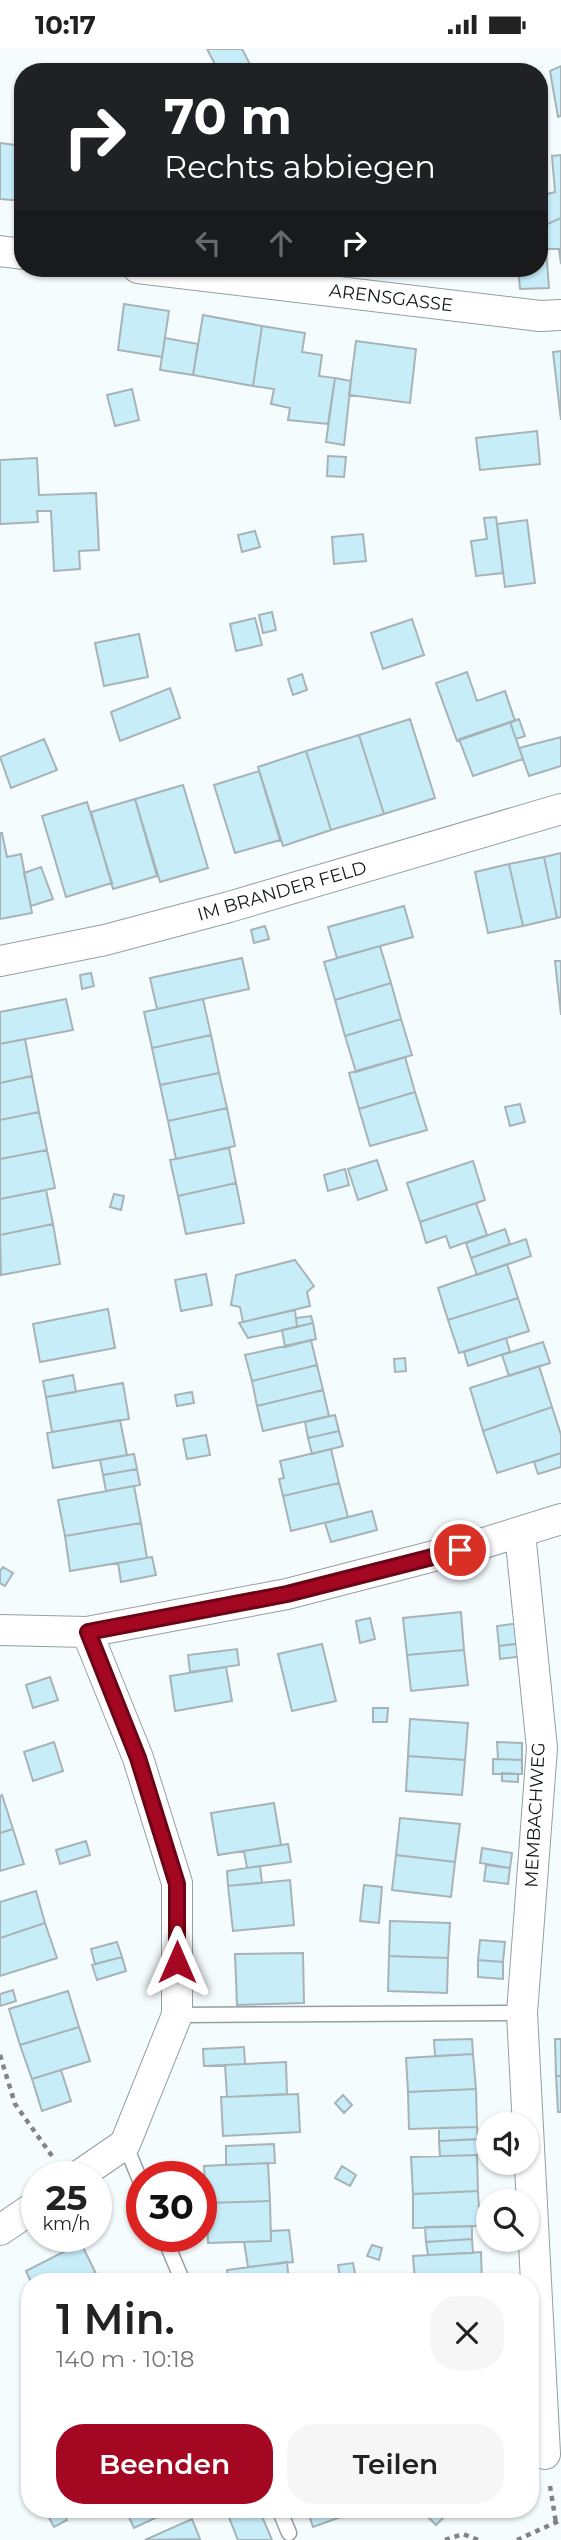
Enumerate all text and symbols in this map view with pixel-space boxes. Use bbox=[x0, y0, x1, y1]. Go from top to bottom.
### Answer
text: 10:17 bbox=[35, 9, 96, 41]
text: 70 m bbox=[164, 87, 292, 146]
icon: right bbox=[49, 91, 140, 182]
text: Rechts abbiegen bbox=[164, 147, 436, 186]
icon: left bbox=[189, 224, 227, 262]
icon: ahead bbox=[262, 224, 300, 262]
icon: right bbox=[335, 224, 373, 262]
street label: ARENSGASSE bbox=[328, 279, 454, 317]
street label: IM BRANDER FELD bbox=[195, 856, 369, 926]
pin bbox=[430, 1520, 490, 1580]
icon: arrive bbox=[441, 1531, 479, 1569]
street label: MEMBACHWEG bbox=[520, 1742, 550, 1888]
position arrow bbox=[140, 1925, 214, 1999]
map controls bbox=[476, 2112, 539, 2252]
button: sound bbox=[476, 2112, 539, 2175]
speed limit sign: 30 bbox=[126, 2161, 217, 2252]
text: 25 bbox=[46, 2176, 87, 2219]
button: search bbox=[476, 2189, 539, 2252]
text: km/h bbox=[42, 2213, 91, 2235]
text: 1 Min. bbox=[56, 2293, 175, 2345]
button: close bbox=[430, 2296, 504, 2370]
text: 140 m · 10:18 bbox=[56, 2345, 194, 2373]
button: Beenden bbox=[56, 2424, 273, 2504]
button: Teilen bbox=[287, 2424, 504, 2504]

